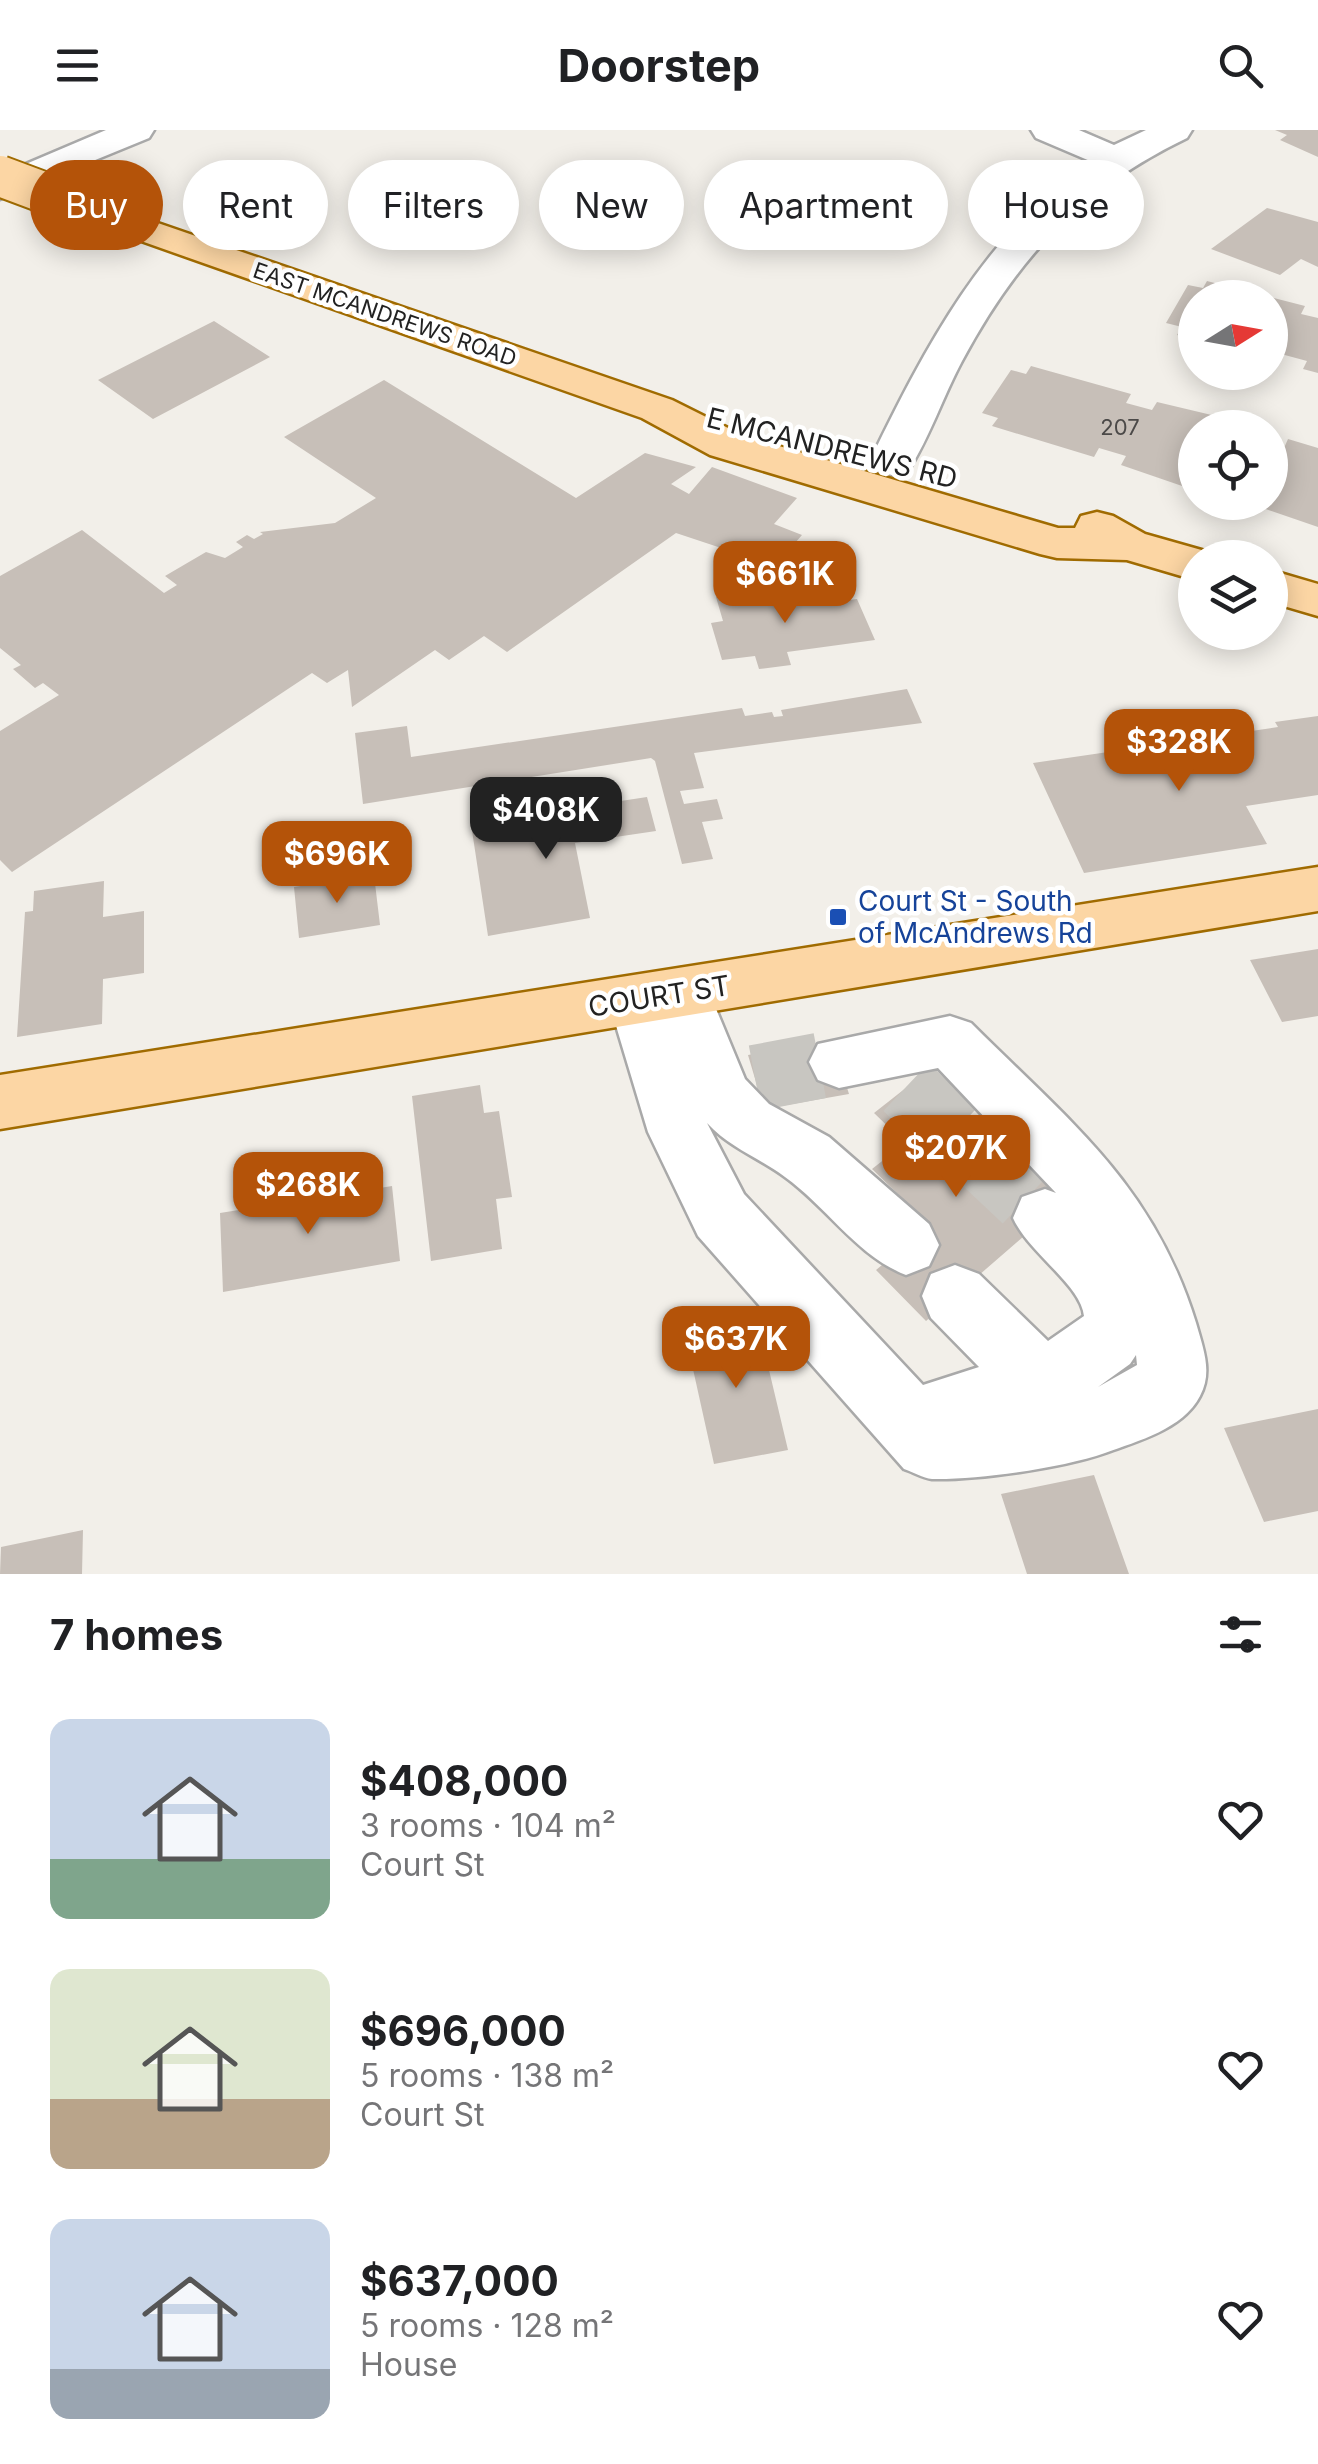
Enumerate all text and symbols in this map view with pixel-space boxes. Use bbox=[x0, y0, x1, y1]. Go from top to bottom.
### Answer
icon: menu bbox=[50, 38, 105, 93]
text: Doorstep bbox=[558, 38, 760, 93]
icon: search bbox=[1213, 38, 1268, 93]
chip: Buy bbox=[30, 160, 163, 250]
chip: Rent bbox=[183, 160, 328, 250]
chip: Filters bbox=[348, 160, 519, 250]
chip: New bbox=[539, 160, 684, 250]
chip: Apartment bbox=[704, 160, 948, 250]
chip: House bbox=[968, 160, 1144, 250]
street label: EAST MCANDREWS ROAD bbox=[250, 257, 520, 371]
north arrow bbox=[1178, 280, 1288, 390]
map controls bbox=[1178, 280, 1288, 650]
street label: E MCANDREWS RD bbox=[703, 400, 961, 496]
button: locate bbox=[1178, 410, 1288, 520]
house number: 207 bbox=[1100, 414, 1140, 440]
button: layers bbox=[1178, 540, 1288, 650]
pin: $661K bbox=[715, 541, 855, 626]
text: $661K bbox=[735, 554, 835, 593]
pin: $328K bbox=[1109, 709, 1249, 794]
text: $328K bbox=[1126, 722, 1232, 761]
pin: $408K bbox=[476, 777, 616, 862]
text: $408K bbox=[492, 790, 600, 829]
pin: $696K bbox=[267, 821, 407, 906]
text: $696K bbox=[284, 834, 390, 873]
place label: Court St - South of McAndrews Rd bbox=[858, 884, 1093, 950]
marker: Court St - South of McAndrews Rd bbox=[827, 906, 849, 928]
street label: COURT ST bbox=[586, 968, 732, 1024]
pin: $207K bbox=[886, 1115, 1026, 1200]
text: $207K bbox=[904, 1128, 1008, 1167]
pin: $268K bbox=[238, 1152, 378, 1237]
text: $268K bbox=[255, 1165, 361, 1204]
pin: $637K bbox=[666, 1306, 806, 1391]
text: $637K bbox=[684, 1319, 788, 1358]
icon: filters bbox=[1213, 1607, 1268, 1662]
text: 7 homes bbox=[50, 1609, 223, 1660]
text: $408,000 bbox=[360, 1755, 568, 1806]
icon: home bbox=[130, 1759, 250, 1879]
icon: heart bbox=[1213, 1792, 1268, 1847]
text: 3 rooms · 104 m² bbox=[360, 1806, 616, 1845]
text: Court St bbox=[360, 1845, 485, 1884]
text: $696,000 bbox=[360, 2005, 566, 2056]
icon: home bbox=[130, 2009, 250, 2129]
icon: heart bbox=[1213, 2042, 1268, 2097]
text: 5 rooms · 138 m² bbox=[360, 2056, 614, 2095]
text: Court St bbox=[360, 2095, 485, 2134]
text: $637,000 bbox=[360, 2255, 559, 2306]
icon: home bbox=[130, 2259, 250, 2379]
icon: heart bbox=[1213, 2292, 1268, 2347]
text: 5 rooms · 128 m² bbox=[360, 2306, 614, 2345]
text: House bbox=[360, 2345, 457, 2384]

